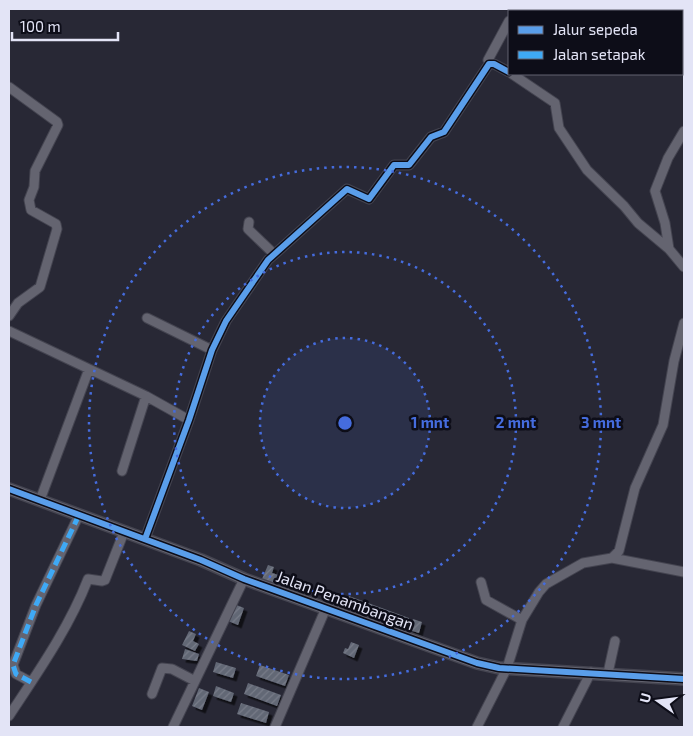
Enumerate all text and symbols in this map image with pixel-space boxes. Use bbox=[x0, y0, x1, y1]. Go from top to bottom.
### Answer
scale bar bbox=[12, 10, 119, 42]
legend bbox=[508, 10, 683, 75]
text: 100 m bbox=[20, 17, 61, 35]
text: Jalur sepeda bbox=[553, 20, 638, 38]
text: Jalan setapak bbox=[553, 45, 646, 63]
text: 1 mnt bbox=[411, 413, 449, 431]
text: 2 mnt bbox=[496, 413, 536, 431]
text: 3 mnt bbox=[581, 413, 621, 431]
centre of rings bbox=[336, 414, 354, 432]
street label: Jalan Penambangan bbox=[274, 566, 416, 633]
north arrow bbox=[633, 676, 683, 726]
text: U bbox=[635, 691, 654, 704]

